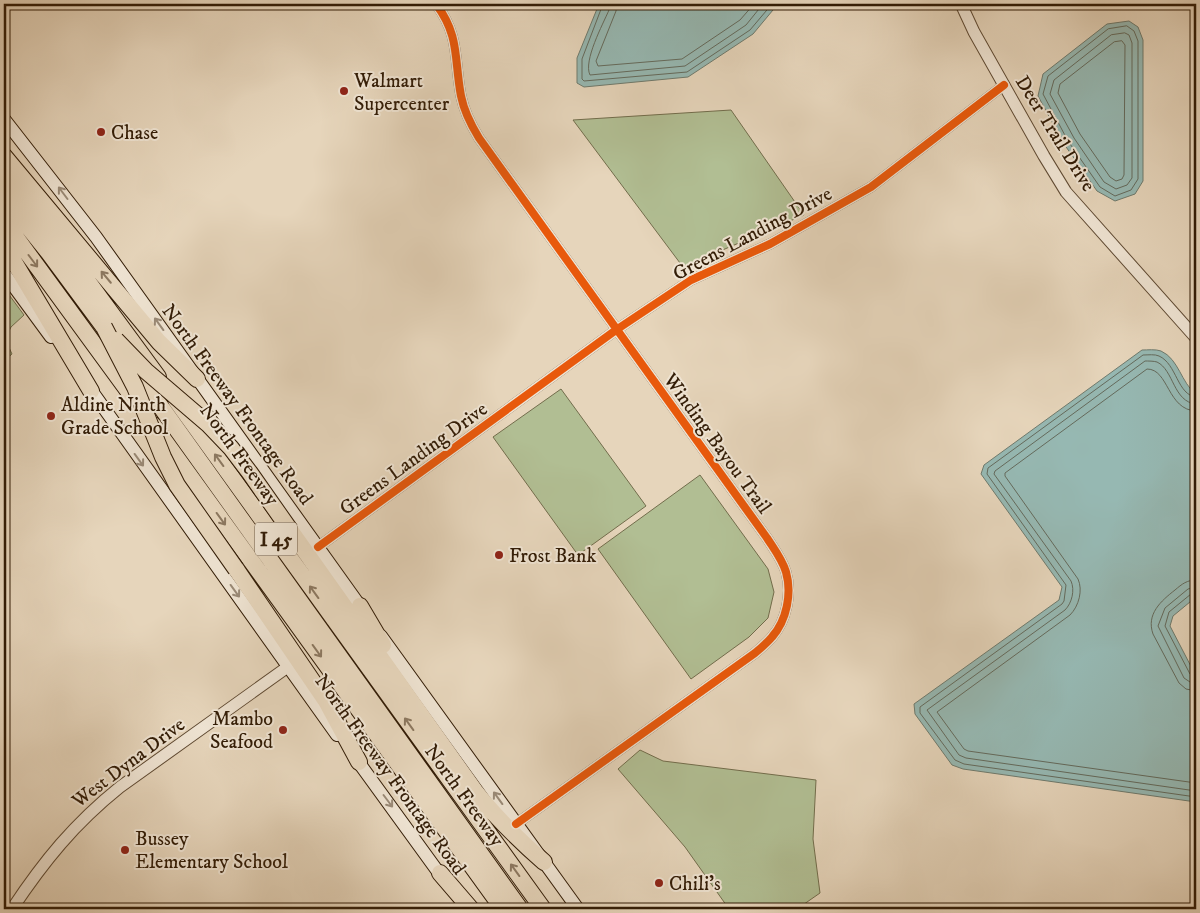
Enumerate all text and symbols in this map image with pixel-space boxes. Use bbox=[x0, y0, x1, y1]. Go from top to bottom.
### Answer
place label: Walmart Supercenter bbox=[353, 69, 450, 117]
street label: Deer Trail Drive bbox=[1009, 71, 1100, 196]
marker: Walmart Supercenter bbox=[338, 85, 350, 97]
place label: Chase bbox=[111, 121, 158, 146]
marker: Chase bbox=[95, 126, 107, 138]
street label: Greens Landing Drive bbox=[669, 182, 837, 287]
one-way arrow bbox=[57, 187, 68, 200]
one-way arrow bbox=[28, 254, 38, 268]
one-way arrow bbox=[101, 271, 112, 284]
street label: North Freeway Frontage Road bbox=[157, 299, 319, 509]
one-way arrow bbox=[154, 317, 164, 331]
street label: Winding Bayou Trail bbox=[657, 368, 776, 519]
place label: Aldine Ninth Grade School bbox=[61, 393, 168, 441]
street label: Greens Landing Drive bbox=[335, 397, 493, 521]
street label: North Freeway bbox=[195, 398, 285, 510]
marker: Aldine Ninth Grade School bbox=[45, 410, 57, 422]
one-way arrow bbox=[134, 453, 144, 467]
one-way arrow bbox=[214, 454, 224, 468]
one-way arrow bbox=[216, 512, 227, 525]
road number: I 45 bbox=[255, 522, 297, 556]
place label: Frost Bank bbox=[509, 544, 596, 569]
marker: Frost Bank bbox=[493, 549, 505, 561]
one-way arrow bbox=[230, 584, 240, 598]
one-way arrow bbox=[309, 585, 319, 599]
one-way arrow bbox=[311, 644, 322, 657]
street label: North Freeway Frontage Road bbox=[310, 669, 472, 879]
place label: Mambo Seafood bbox=[210, 707, 273, 755]
street label: West Dyna Drive bbox=[67, 713, 190, 814]
one-way arrow bbox=[404, 717, 414, 731]
marker: Mambo Seafood bbox=[277, 724, 289, 736]
street label: North Freeway bbox=[420, 739, 510, 851]
one-way arrow bbox=[493, 791, 503, 805]
one-way arrow bbox=[383, 794, 393, 808]
place label: Bussey Elementary School bbox=[135, 827, 288, 875]
marker: Bussey Elementary School bbox=[119, 844, 131, 856]
one-way arrow bbox=[510, 863, 520, 877]
place label: Chili's bbox=[669, 872, 721, 897]
marker: Chili's bbox=[653, 877, 665, 889]

